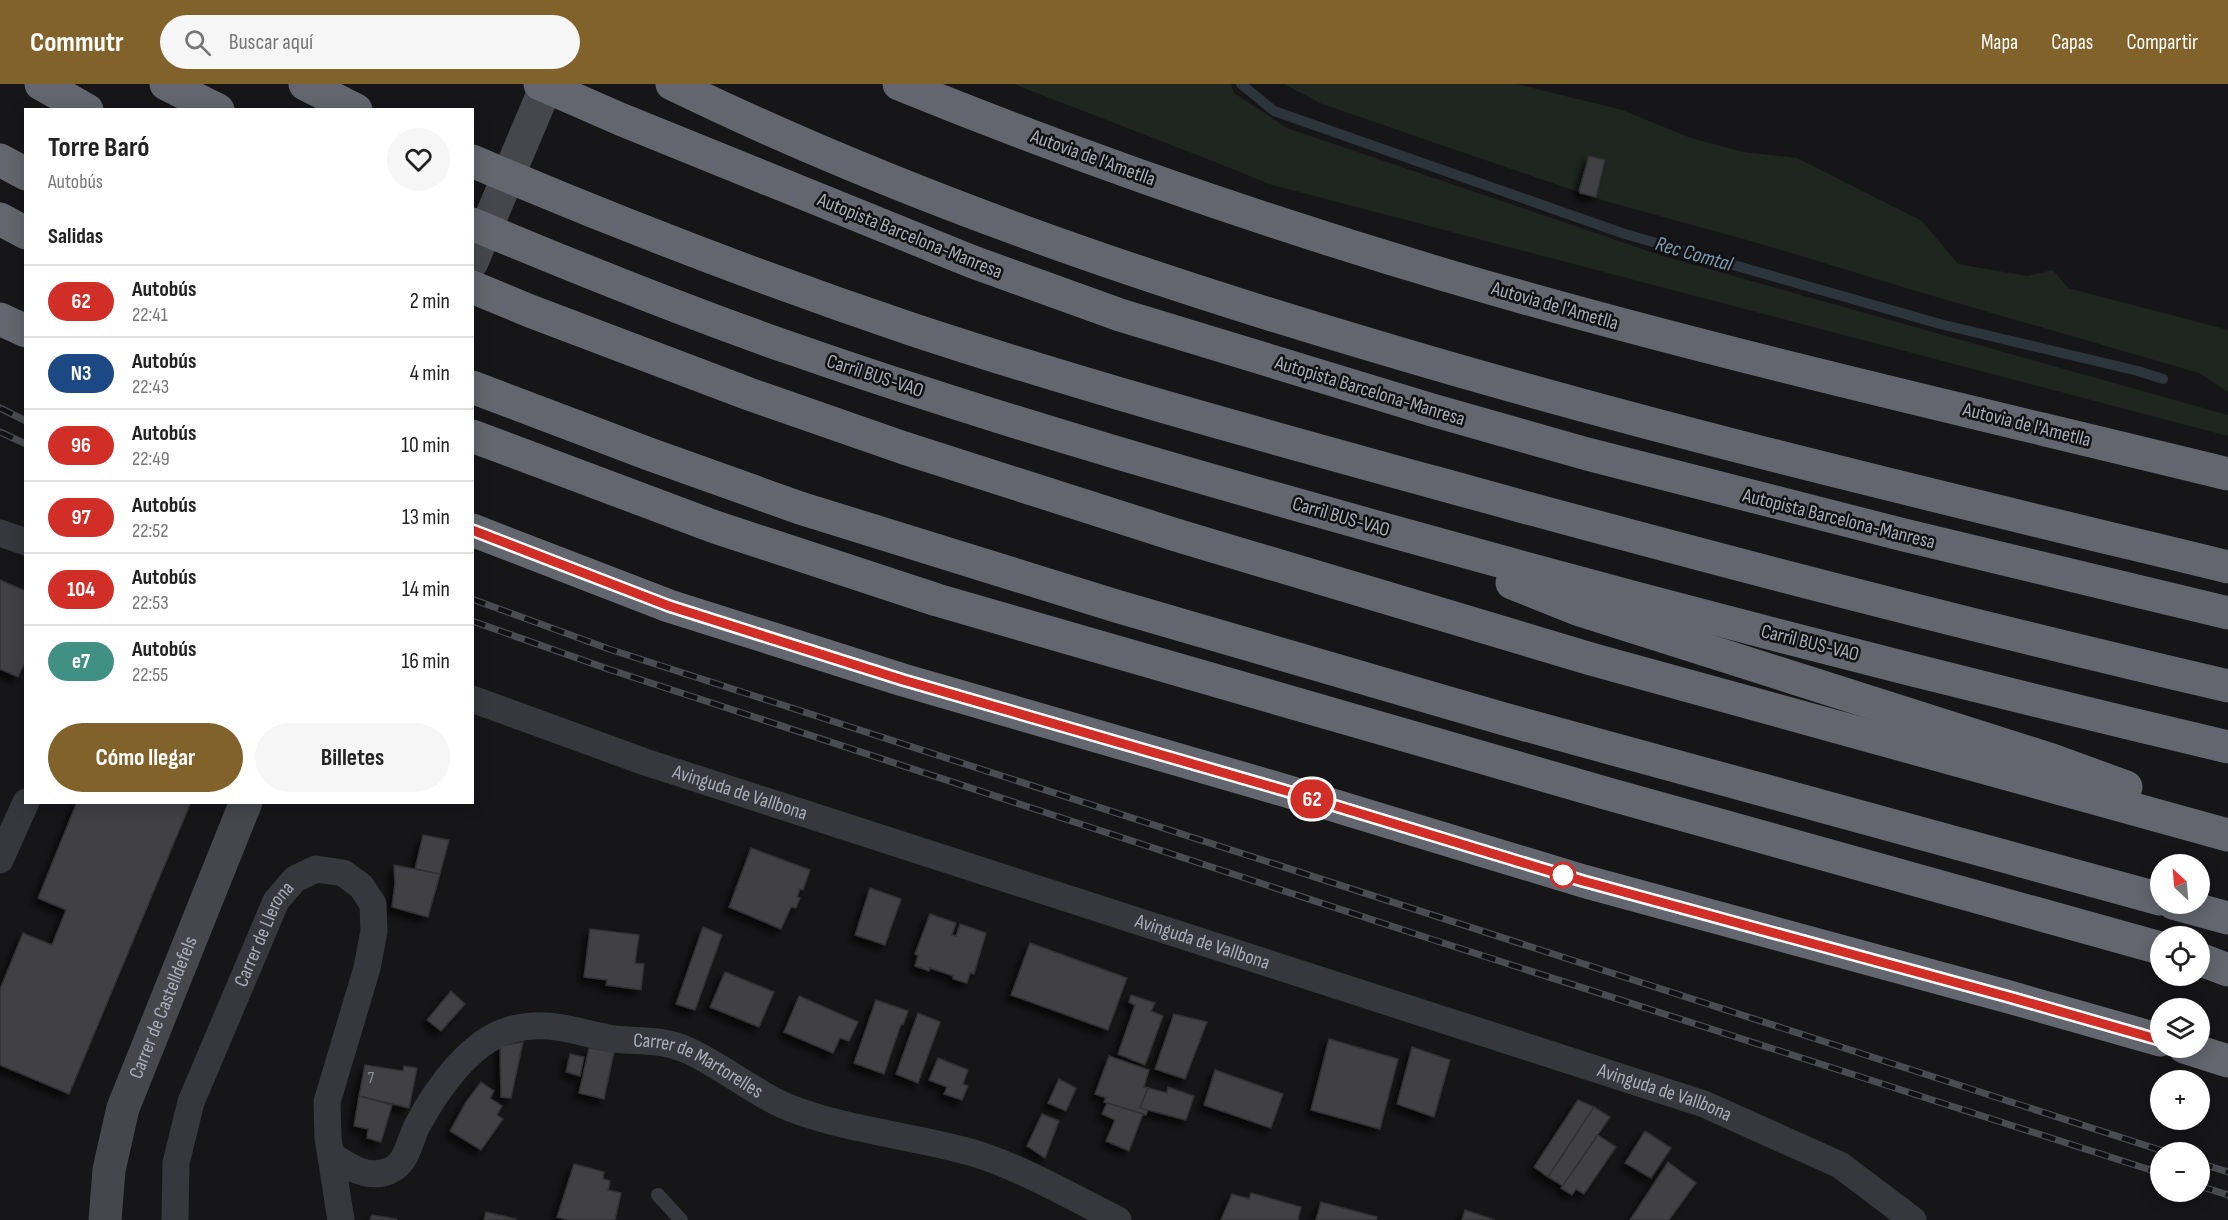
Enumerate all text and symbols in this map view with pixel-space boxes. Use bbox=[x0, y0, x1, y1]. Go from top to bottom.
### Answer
search box bbox=[160, 15, 580, 69]
text: Commutr bbox=[30, 26, 124, 59]
icon: search bbox=[181, 26, 214, 59]
text: Buscar aquí bbox=[229, 29, 313, 56]
text: Mapa bbox=[1981, 30, 2018, 55]
text: Capas bbox=[2051, 30, 2093, 55]
text: Compartir bbox=[2126, 30, 2198, 55]
street label: Autovia de l'Ametlla bbox=[1027, 124, 1159, 192]
button: heart bbox=[387, 128, 450, 191]
text: Torre Baró bbox=[48, 131, 149, 164]
text: Autobús bbox=[48, 170, 103, 194]
street label: Autopista Barcelona-Manresa bbox=[813, 188, 1006, 284]
text: Salidas bbox=[48, 223, 103, 250]
water label: Rec Comtal bbox=[1653, 231, 1737, 277]
text: Autobús bbox=[132, 276, 196, 303]
street label: Autovia de l'Ametlla bbox=[1488, 276, 1621, 336]
text: 2 min bbox=[410, 288, 450, 315]
text: 62 bbox=[71, 289, 91, 314]
text: 22:41 bbox=[132, 303, 168, 327]
text: Autobús bbox=[132, 348, 196, 375]
street label: Carril BUS-VAO bbox=[824, 349, 926, 403]
street label: Autopista Barcelona-Manresa bbox=[1271, 350, 1468, 431]
text: 4 min bbox=[410, 360, 450, 387]
text: N3 bbox=[71, 361, 91, 386]
text: 22:43 bbox=[132, 375, 169, 399]
street label: Autovia de l'Ametlla bbox=[1960, 397, 2093, 452]
text: Autobús bbox=[132, 420, 196, 447]
text: 10 min bbox=[401, 432, 450, 459]
text: 96 bbox=[71, 433, 91, 458]
text: 22:49 bbox=[132, 447, 170, 471]
street label: Autopista Barcelona-Manresa bbox=[1739, 483, 1938, 555]
text: Autobús bbox=[132, 492, 196, 519]
street label: Carril BUS-VAO bbox=[1290, 492, 1392, 542]
text: 13 min bbox=[402, 504, 450, 531]
text: 97 bbox=[71, 505, 91, 530]
text: 22:52 bbox=[132, 519, 169, 543]
text: Autobús bbox=[132, 564, 196, 591]
text: 14 min bbox=[402, 576, 450, 603]
text: 104 bbox=[67, 577, 95, 602]
text: 22:53 bbox=[132, 591, 169, 615]
street label: Carril BUS-VAO bbox=[1758, 619, 1862, 667]
text: Autobús bbox=[132, 636, 196, 663]
text: 16 min bbox=[402, 648, 450, 675]
text: e7 bbox=[72, 649, 90, 674]
text: 22:55 bbox=[132, 663, 168, 687]
button: Cómo llegar bbox=[48, 723, 243, 792]
button: Billetes bbox=[255, 723, 450, 792]
street label: Avinguda de Vallbona bbox=[669, 759, 810, 826]
line badge: 62 bbox=[1285, 780, 1339, 818]
text: 62 bbox=[1302, 787, 1322, 812]
north arrow bbox=[2150, 854, 2210, 914]
map controls bbox=[2150, 854, 2210, 1202]
unlabelled marker bbox=[1550, 862, 1576, 888]
street label: Carrer de Llerona bbox=[229, 877, 299, 990]
street label: Avinguda de Vallbona bbox=[1131, 909, 1273, 975]
button: locate bbox=[2150, 926, 2210, 986]
street label: Carrer de Castelldefels bbox=[124, 933, 203, 1082]
button: layers bbox=[2150, 998, 2210, 1058]
street label: Carrer de Martorelles bbox=[633, 1028, 767, 1104]
street label: Avinguda de Vallbona bbox=[1594, 1058, 1735, 1127]
house number: 7 bbox=[368, 1069, 375, 1088]
button: + bbox=[2150, 1070, 2210, 1130]
button: − bbox=[2150, 1142, 2210, 1202]

